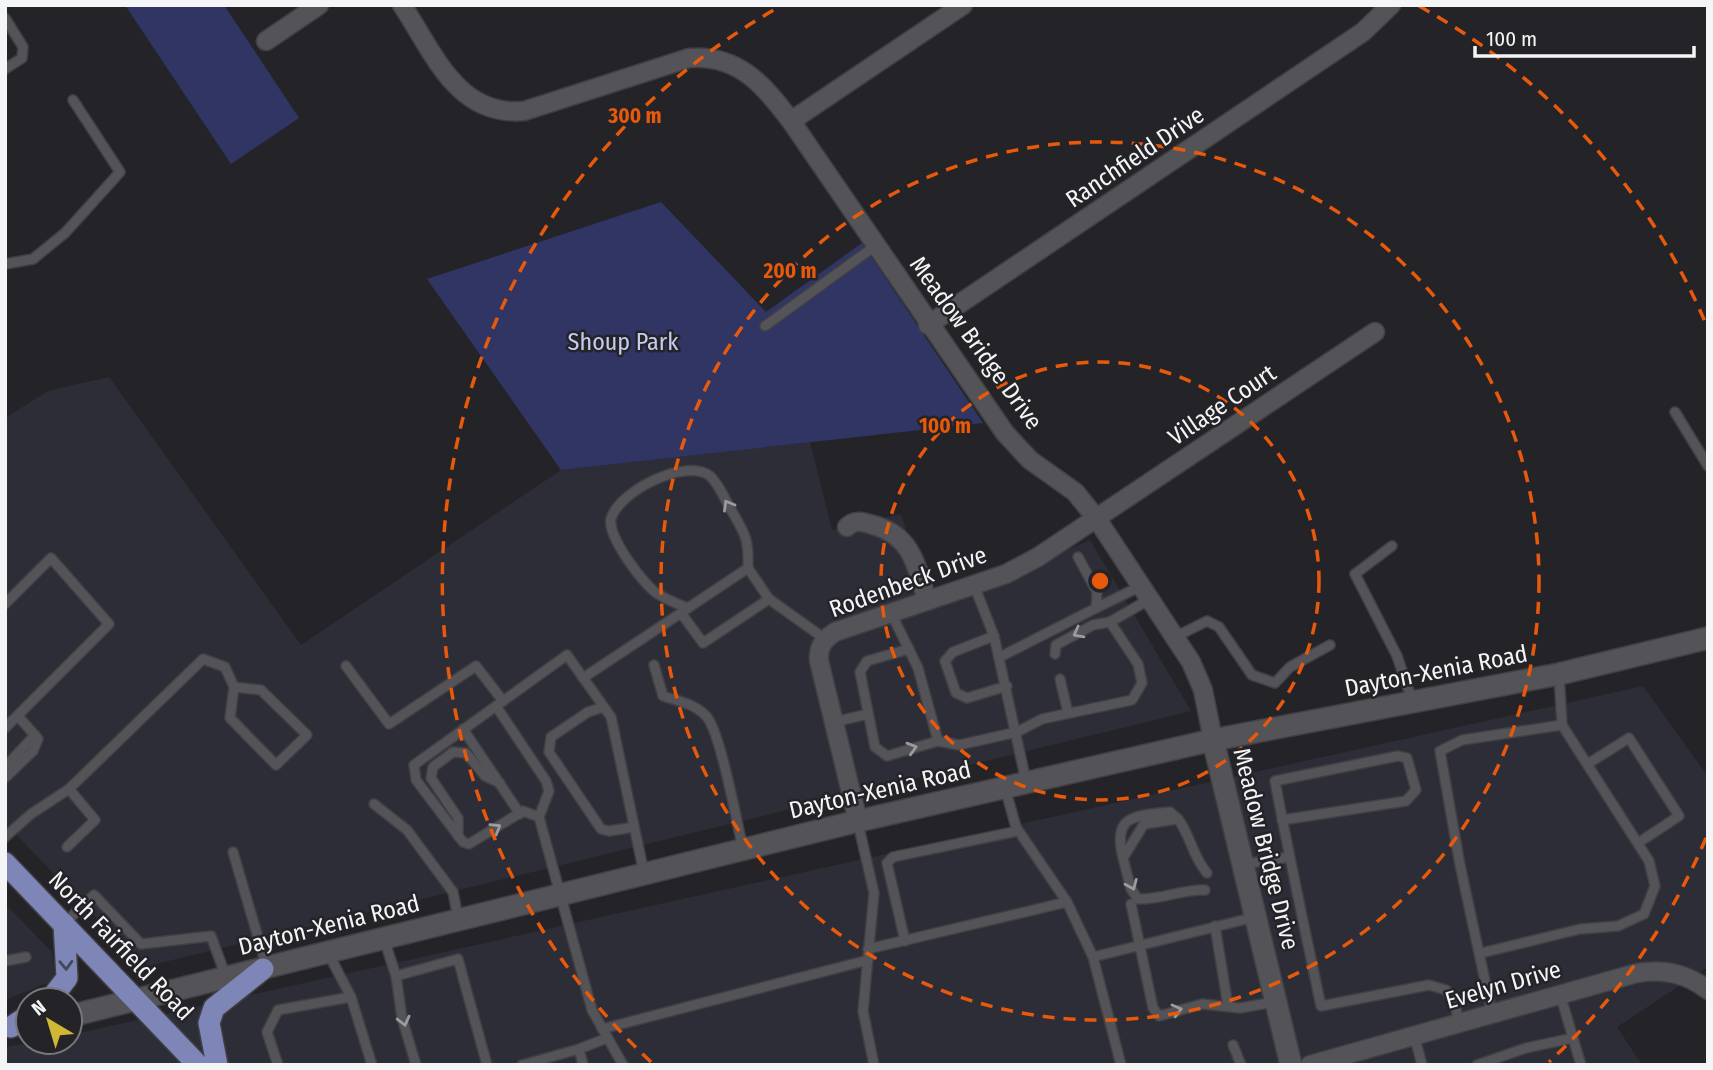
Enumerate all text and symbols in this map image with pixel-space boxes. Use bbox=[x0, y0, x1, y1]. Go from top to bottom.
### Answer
scale bar bbox=[1475, 14, 1694, 58]
text: 100 m bbox=[1486, 26, 1537, 52]
street label: Ranchfield Drive bbox=[1061, 101, 1209, 213]
text: 300 m bbox=[607, 103, 662, 129]
street label: Meadow Bridge Drive bbox=[904, 251, 1048, 435]
text: 200 m bbox=[762, 258, 817, 284]
park label: Shoup Park bbox=[568, 328, 679, 356]
street label: Village Court bbox=[1163, 359, 1281, 451]
text: 100 m bbox=[919, 413, 971, 439]
one-way arrow bbox=[724, 499, 737, 512]
street label: Rodenbeck Drive bbox=[826, 541, 990, 623]
centre of rings bbox=[1088, 569, 1112, 593]
one-way arrow bbox=[1073, 625, 1086, 638]
street label: Dayton-Xenia Road bbox=[1342, 640, 1530, 702]
one-way arrow bbox=[906, 742, 918, 757]
street label: Meadow Bridge Drive bbox=[1227, 745, 1305, 953]
street label: Dayton-Xenia Road bbox=[786, 755, 974, 825]
one-way arrow bbox=[489, 823, 502, 836]
street label: North Fairfield Road bbox=[43, 866, 199, 1026]
one-way arrow bbox=[1123, 878, 1137, 890]
street label: Dayton-Xenia Road bbox=[236, 889, 422, 961]
street label: Evelyn Drive bbox=[1442, 955, 1564, 1015]
one-way arrow bbox=[59, 960, 74, 971]
north arrow bbox=[14, 986, 84, 1056]
text: N bbox=[27, 995, 50, 1021]
one-way arrow bbox=[1171, 1004, 1183, 1019]
one-way arrow bbox=[396, 1015, 410, 1027]

